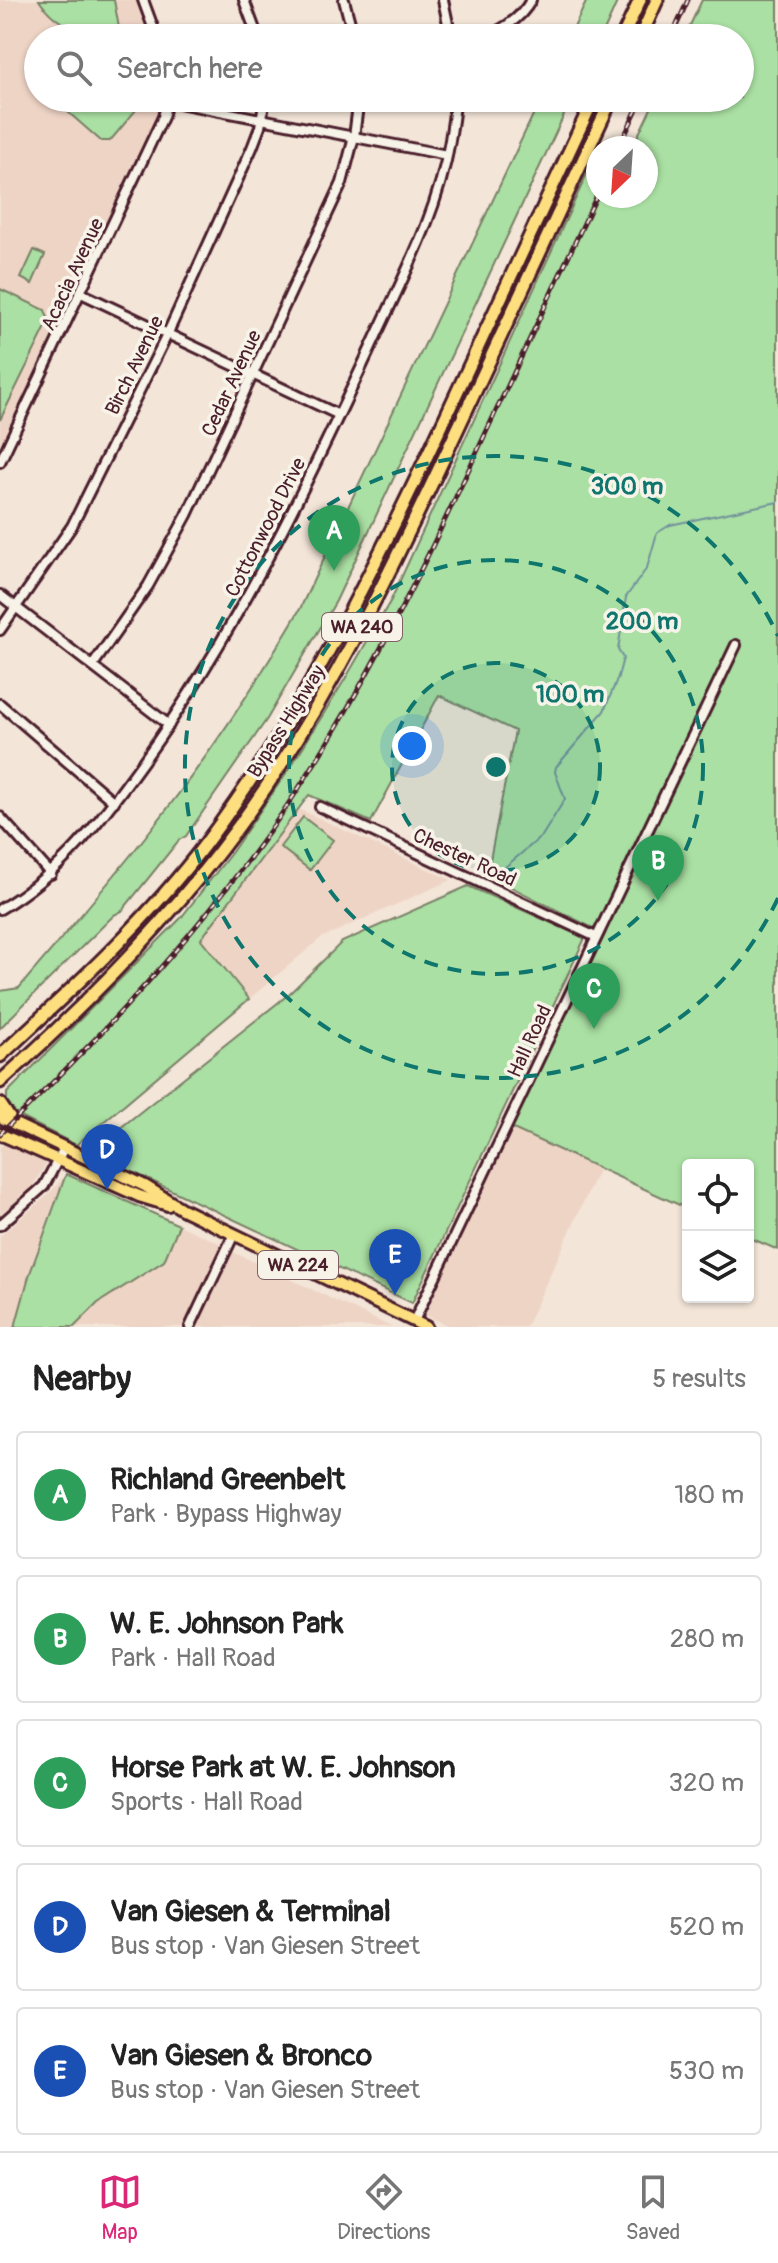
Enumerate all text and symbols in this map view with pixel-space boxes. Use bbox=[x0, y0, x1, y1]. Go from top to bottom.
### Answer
search box bbox=[24, 24, 754, 112]
icon: search bbox=[52, 46, 96, 90]
text: Search here bbox=[116, 50, 263, 87]
north arrow bbox=[586, 136, 658, 208]
street label: Acacia Avenue bbox=[35, 214, 109, 334]
street label: Birch Avenue bbox=[100, 311, 169, 419]
street label: Cedar Avenue bbox=[196, 326, 267, 440]
street label: Cottonwood Drive bbox=[220, 453, 311, 601]
text: 300 m bbox=[591, 472, 663, 501]
pin: A bbox=[308, 505, 360, 571]
text: 200 m bbox=[606, 607, 678, 636]
road number: WA 240 bbox=[322, 613, 402, 641]
street label: Bypass Highway bbox=[242, 660, 331, 782]
text: 100 m bbox=[536, 680, 604, 709]
your location bbox=[392, 726, 432, 766]
centre of rings bbox=[482, 753, 510, 781]
street label: Chester Road bbox=[409, 823, 521, 892]
pin: B bbox=[632, 835, 684, 901]
pin: C bbox=[568, 963, 620, 1029]
street label: Hall Road bbox=[502, 1001, 557, 1082]
pin: D bbox=[81, 1124, 133, 1190]
map controls bbox=[682, 1159, 754, 1303]
button: locate bbox=[682, 1159, 754, 1231]
pin: E bbox=[369, 1229, 421, 1295]
button: layers bbox=[682, 1231, 754, 1303]
road number: WA 224 bbox=[258, 1251, 338, 1279]
text: Nearby bbox=[32, 1358, 131, 1401]
text: 5 results bbox=[652, 1363, 746, 1395]
text: Richland Greenbelt bbox=[110, 1461, 345, 1498]
text: A bbox=[52, 1479, 68, 1511]
text: 180 m bbox=[674, 1479, 744, 1511]
text: Park · Bypass Highway bbox=[110, 1498, 342, 1530]
text: W. E. Johnson Park bbox=[110, 1605, 344, 1642]
text: B bbox=[53, 1623, 67, 1655]
text: 280 m bbox=[670, 1623, 744, 1655]
text: Park · Hall Road bbox=[110, 1642, 276, 1674]
text: Horse Park at W. E. Johnson bbox=[110, 1749, 456, 1786]
text: C bbox=[52, 1767, 68, 1799]
text: 320 m bbox=[668, 1767, 744, 1799]
text: Sports · Hall Road bbox=[110, 1786, 303, 1818]
text: Van Giesen & Terminal bbox=[110, 1893, 391, 1930]
text: D bbox=[52, 1911, 68, 1943]
text: 520 m bbox=[669, 1911, 744, 1943]
text: Bus stop · Van Giesen Street bbox=[110, 1930, 420, 1962]
text: Van Giesen & Bronco bbox=[110, 2037, 372, 2074]
text: E bbox=[53, 2055, 67, 2087]
text: 530 m bbox=[669, 2055, 744, 2087]
text: Bus stop · Van Giesen Street bbox=[110, 2074, 420, 2106]
tab: Map bbox=[98, 2170, 142, 2246]
tab: Directions bbox=[337, 2170, 430, 2246]
tab: Saved bbox=[626, 2170, 680, 2246]

